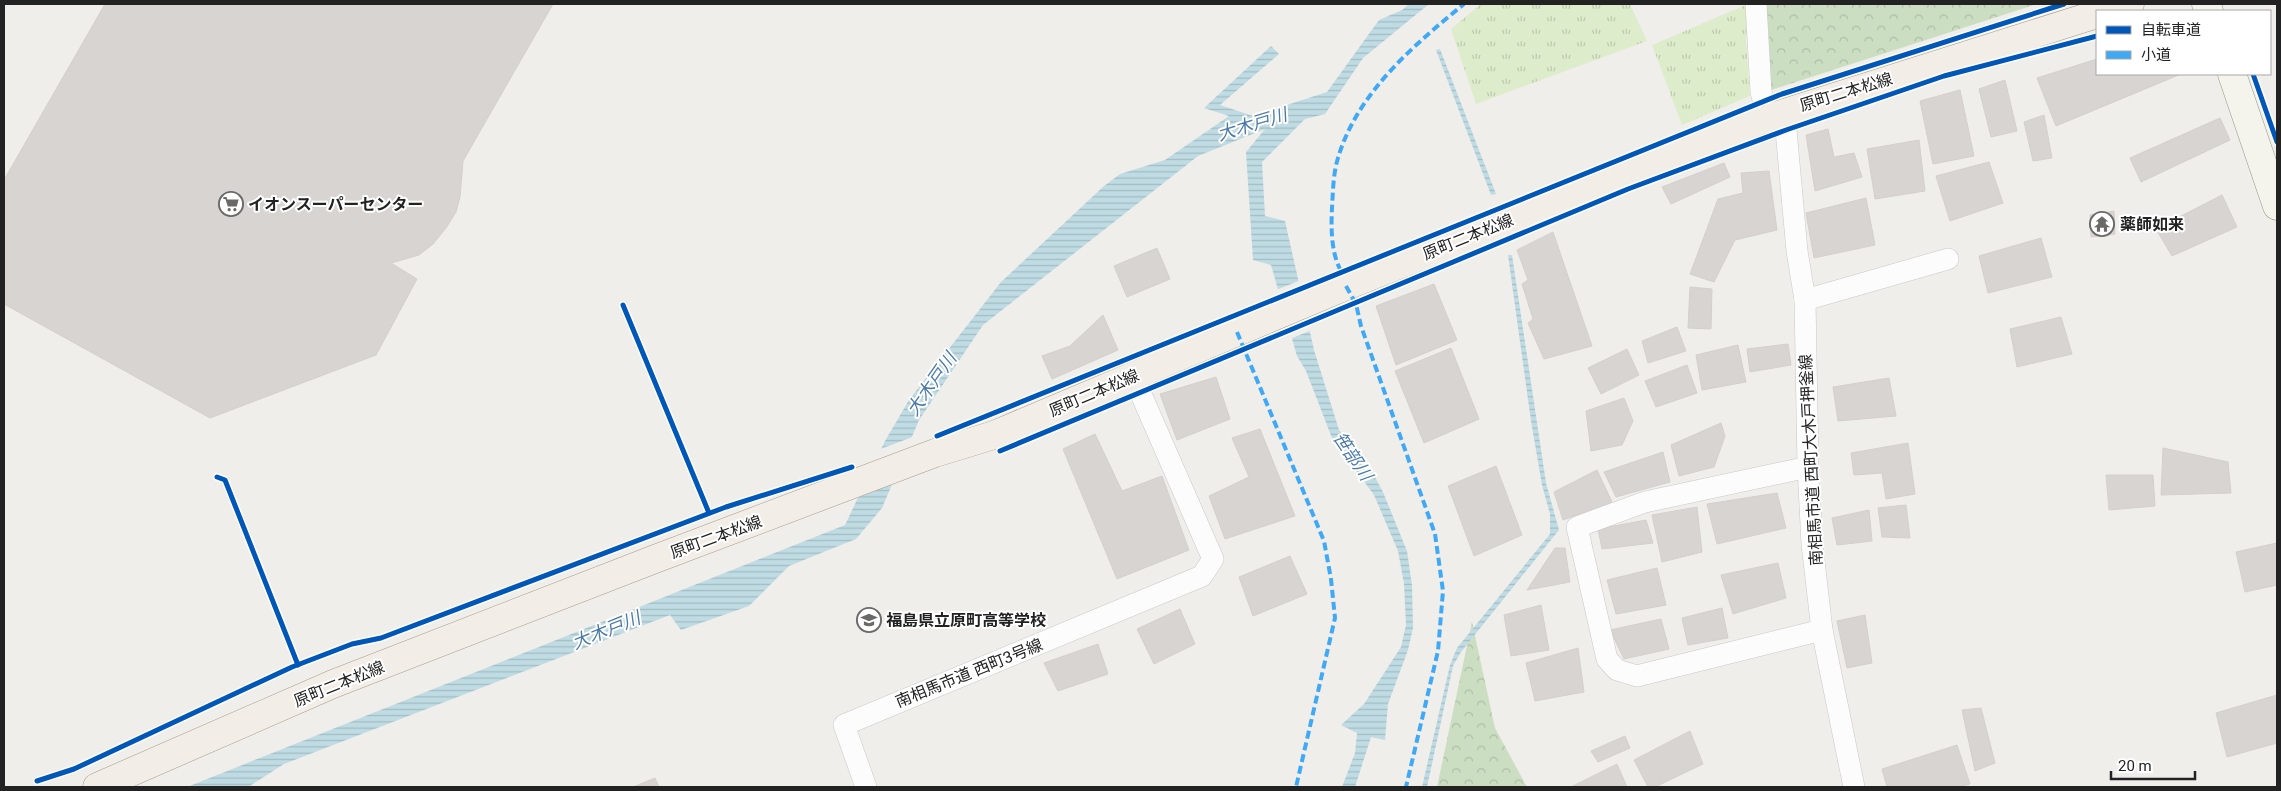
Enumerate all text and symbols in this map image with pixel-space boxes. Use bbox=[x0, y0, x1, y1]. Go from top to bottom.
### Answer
legend bbox=[2096, 10, 2271, 75]
text: 自転車道 bbox=[2141, 21, 2201, 39]
text: 小道 bbox=[2141, 46, 2171, 64]
street label: 原町二本松線 bbox=[1797, 69, 1895, 115]
water label: 大木戸川 bbox=[1215, 103, 1291, 145]
supermarket icon: イオンスーパーセンター bbox=[218, 191, 244, 217]
place label: イオンスーパーセンター bbox=[248, 195, 424, 214]
street label: 原町二本松線 bbox=[1420, 210, 1516, 264]
temple icon: 薬師如来 bbox=[2089, 211, 2115, 237]
place label: 薬師如来 bbox=[2120, 215, 2184, 234]
water label: 大木戸川 bbox=[902, 347, 961, 420]
street label: 南相馬市道 西町大木戸押釜線 bbox=[1796, 354, 1826, 566]
street label: 原町二本松線 bbox=[1046, 365, 1142, 421]
water label: 笹部川 bbox=[1329, 428, 1378, 486]
street label: 原町二本松線 bbox=[668, 512, 764, 562]
water label: 大木戸川 bbox=[569, 606, 645, 653]
school or university icon: 福島県立原町高等学校 bbox=[856, 607, 882, 633]
place label: 福島県立原町高等学校 bbox=[886, 611, 1046, 630]
street label: 南相馬市道 西町3号線 bbox=[893, 635, 1045, 711]
street label: 原町二本松線 bbox=[291, 657, 387, 711]
scale bar bbox=[2111, 748, 2195, 780]
text: 20 m bbox=[2118, 757, 2152, 775]

